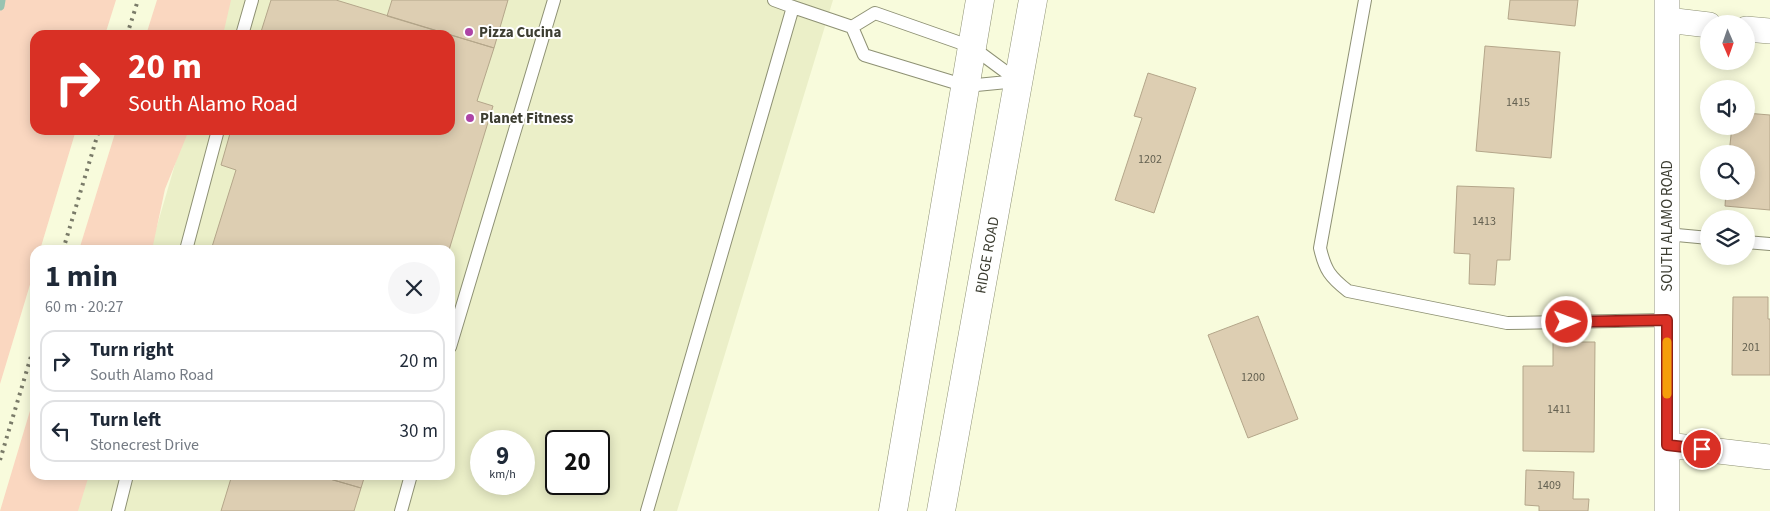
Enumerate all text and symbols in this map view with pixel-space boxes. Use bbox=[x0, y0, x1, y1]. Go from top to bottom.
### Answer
north arrow bbox=[1700, 15, 1755, 70]
map controls bbox=[1700, 15, 1755, 265]
place label: Pizza Cucina bbox=[479, 22, 561, 43]
marker: Pizza Cucina bbox=[463, 26, 475, 38]
text: 20 m bbox=[128, 42, 202, 92]
icon: right bbox=[45, 50, 110, 115]
button: sound bbox=[1700, 80, 1755, 135]
text: South Alamo Road bbox=[128, 88, 298, 120]
house number: 1415 bbox=[1506, 94, 1530, 111]
place label: Planet Fitness bbox=[480, 108, 574, 129]
marker: Planet Fitness bbox=[464, 112, 476, 124]
button: search bbox=[1700, 145, 1755, 200]
house number: 1202 bbox=[1138, 151, 1162, 168]
street label: SOUTH ALAMO ROAD bbox=[1657, 160, 1678, 292]
button: layers bbox=[1700, 210, 1755, 265]
house number: 1413 bbox=[1472, 213, 1496, 230]
street label: RIDGE ROAD bbox=[970, 215, 1005, 295]
text: 1 min bbox=[45, 255, 118, 298]
button: close bbox=[388, 262, 440, 314]
position arrow bbox=[1540, 295, 1592, 347]
text: 60 m · 20:27 bbox=[45, 296, 124, 318]
text: Turn right bbox=[90, 337, 174, 364]
house number: 201 bbox=[1742, 339, 1760, 356]
icon: right bbox=[47, 347, 75, 375]
text: 20 m bbox=[400, 348, 438, 375]
text: South Alamo Road bbox=[90, 364, 214, 386]
house number: 1200 bbox=[1241, 369, 1265, 386]
house number: 1411 bbox=[1547, 401, 1571, 418]
text: Turn left bbox=[90, 407, 161, 434]
icon: left bbox=[47, 417, 75, 445]
text: 30 m bbox=[400, 418, 438, 445]
pin bbox=[1681, 428, 1723, 470]
speed limit sign: 20 bbox=[545, 430, 610, 495]
text: Stonecrest Drive bbox=[90, 434, 199, 456]
icon: arrive bbox=[1688, 435, 1716, 463]
text: 9 bbox=[496, 438, 509, 474]
text: km/h bbox=[489, 466, 516, 483]
house number: 1409 bbox=[1537, 477, 1561, 494]

